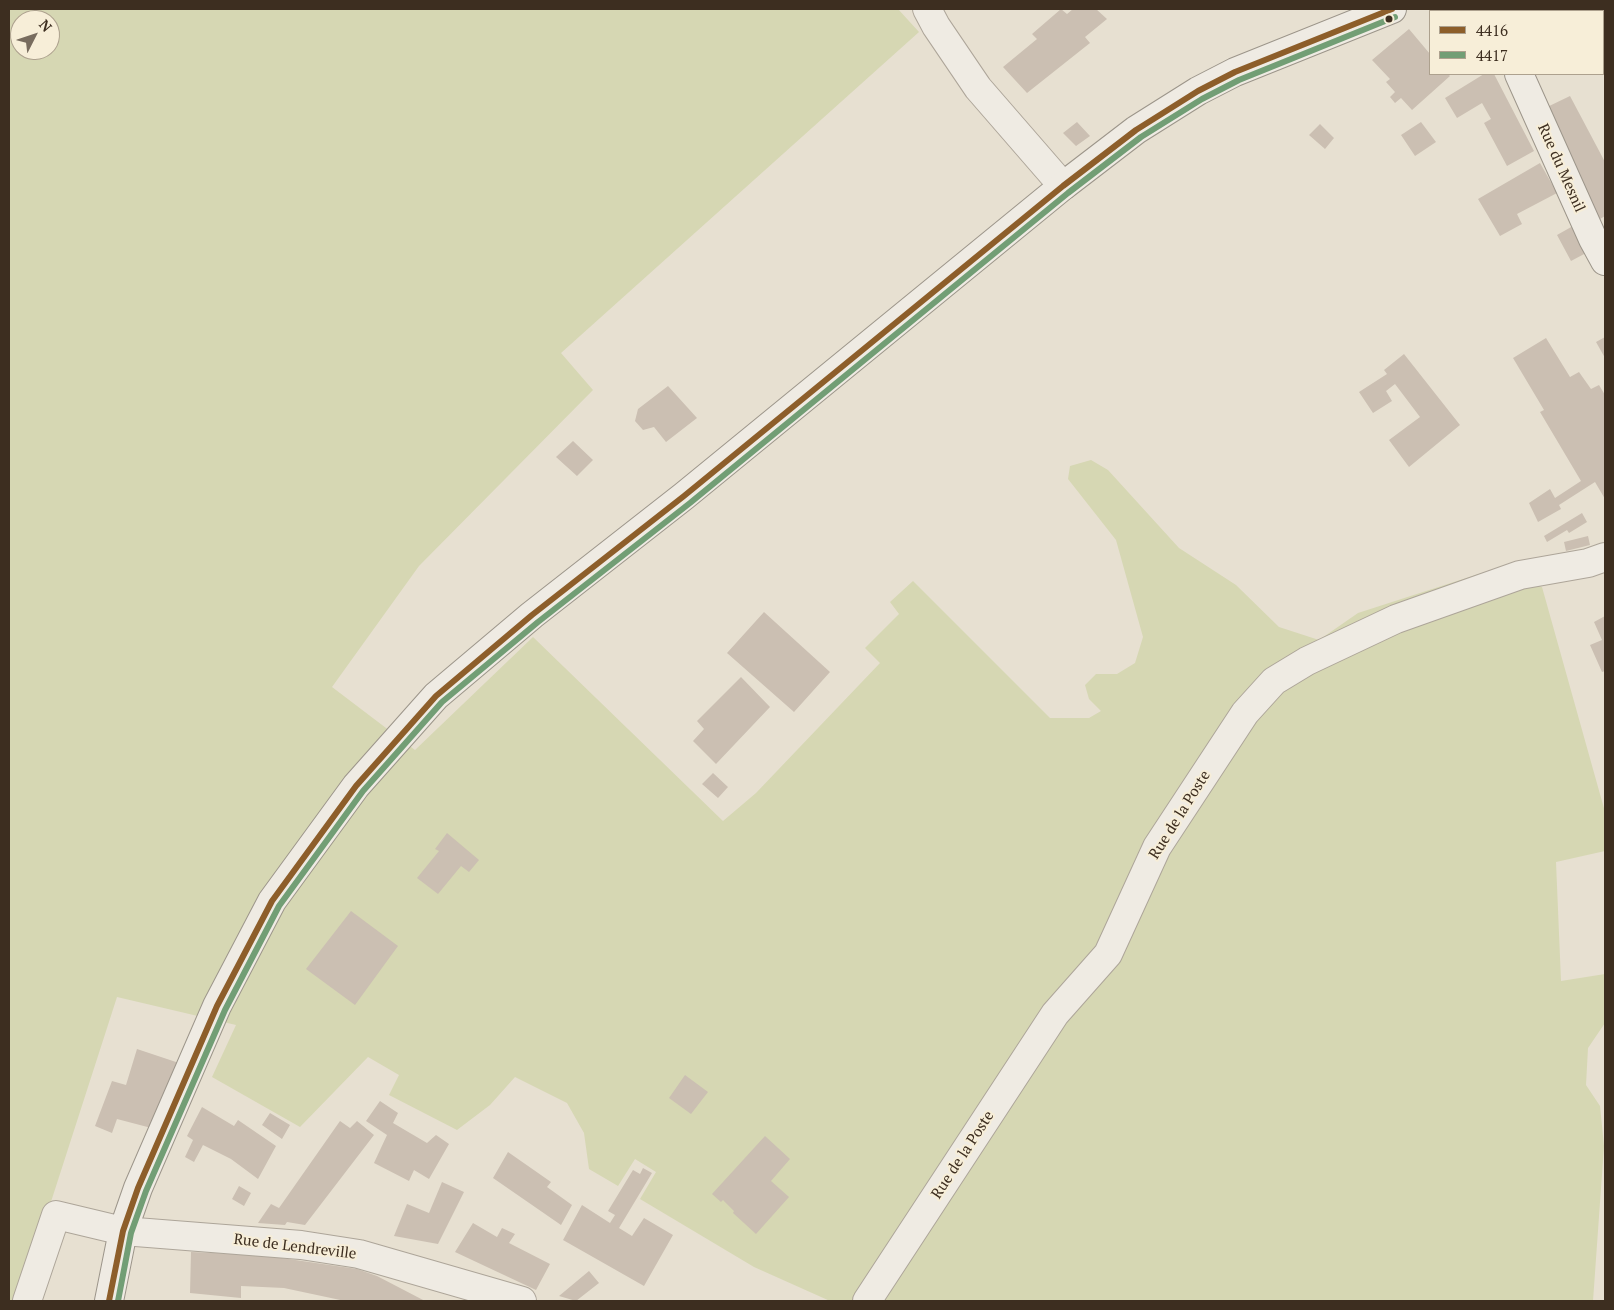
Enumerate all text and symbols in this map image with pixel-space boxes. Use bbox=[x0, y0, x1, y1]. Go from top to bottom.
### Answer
north arrow bbox=[10, 10, 60, 60]
legend bbox=[1429, 10, 1604, 75]
unlabelled marker bbox=[1384, 14, 1394, 24]
text: N bbox=[35, 15, 57, 36]
text: 4416 bbox=[1476, 20, 1508, 40]
text: 4417 bbox=[1476, 45, 1508, 65]
street label: Rue du Mesnil bbox=[1533, 121, 1589, 215]
street label: Rue de la Poste bbox=[1146, 767, 1214, 863]
street label: Rue de la Poste bbox=[928, 1108, 998, 1202]
street label: Rue de Lendreville bbox=[233, 1231, 357, 1263]

